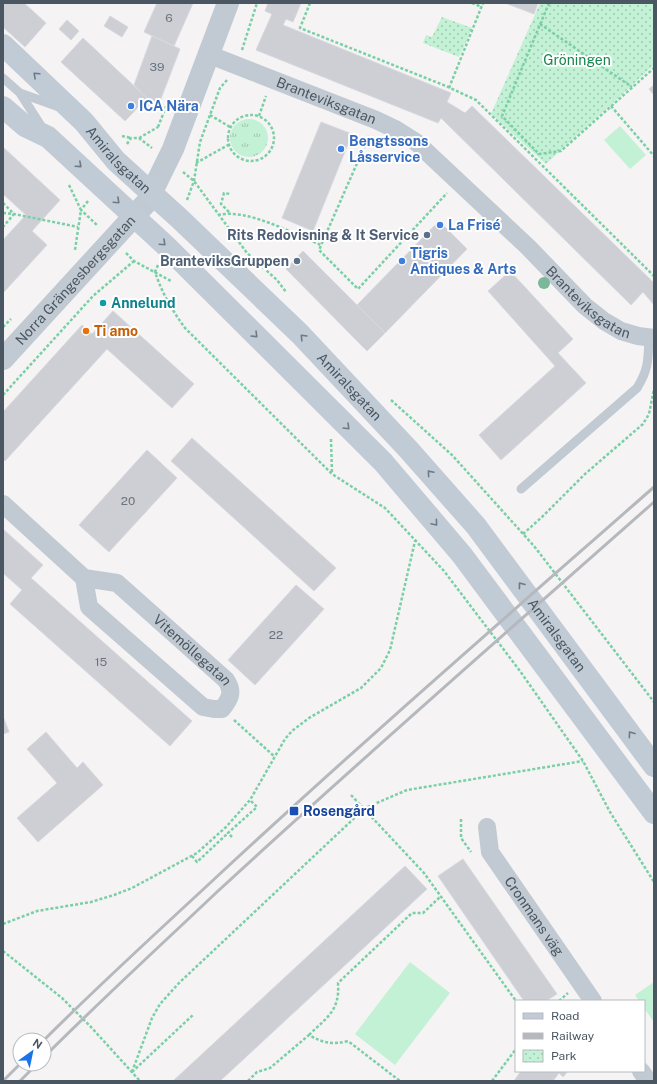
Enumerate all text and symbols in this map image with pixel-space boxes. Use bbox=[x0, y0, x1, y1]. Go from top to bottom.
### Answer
house number: 6 bbox=[165, 11, 173, 25]
park label: Gröningen bbox=[543, 52, 611, 68]
house number: 39 bbox=[150, 60, 164, 74]
one-way arrow bbox=[33, 73, 40, 80]
street label: Branteviksgatan bbox=[274, 74, 379, 127]
place label: ICA Nära bbox=[139, 98, 199, 114]
marker: ICA Nära bbox=[126, 101, 136, 111]
street label: Amiralsgatan bbox=[83, 123, 154, 197]
place label: Bengtssons Låsservice bbox=[349, 133, 428, 165]
marker: Bengtssons Låsservice bbox=[336, 144, 346, 154]
one-way arrow bbox=[74, 161, 81, 168]
one-way arrow bbox=[112, 196, 120, 204]
street label: Norra Grängesbergsgatan bbox=[12, 212, 138, 348]
place label: La Frisé bbox=[448, 217, 501, 233]
marker: La Frisé bbox=[435, 220, 445, 230]
place label: Rits Redovisning & It Service bbox=[227, 227, 419, 243]
marker: Rits Redovisning & It Service bbox=[422, 230, 432, 240]
one-way arrow bbox=[158, 239, 166, 246]
place label: Tigris Antiques & Arts bbox=[410, 245, 516, 277]
place label: BranteviksGruppen bbox=[160, 253, 289, 269]
marker: BranteviksGruppen bbox=[292, 256, 302, 266]
marker: Tigris Antiques & Arts bbox=[397, 256, 407, 266]
street label: Branteviksgatan bbox=[543, 263, 632, 341]
place label: Annelund bbox=[111, 295, 176, 311]
marker: Annelund bbox=[98, 298, 108, 308]
place label: Ti amo bbox=[94, 323, 138, 339]
marker: Ti amo bbox=[81, 326, 91, 336]
one-way arrow bbox=[250, 330, 258, 338]
one-way arrow bbox=[300, 334, 308, 342]
street label: Amiralsgatan bbox=[314, 349, 385, 424]
one-way arrow bbox=[343, 422, 350, 429]
one-way arrow bbox=[427, 470, 434, 478]
house number: 20 bbox=[121, 494, 135, 508]
one-way arrow bbox=[430, 518, 437, 525]
one-way arrow bbox=[518, 582, 525, 589]
street label: Amiralsgatan bbox=[525, 595, 589, 675]
street label: Vitemöllegatan bbox=[150, 611, 235, 688]
house number: 22 bbox=[269, 628, 283, 642]
house number: 15 bbox=[95, 655, 108, 669]
one-way arrow bbox=[629, 732, 636, 739]
place label: Rosengård bbox=[303, 803, 375, 819]
marker: Rosengård bbox=[288, 805, 300, 817]
street label: Cronmans väg bbox=[501, 873, 567, 959]
legend bbox=[515, 1000, 645, 1072]
text: Road bbox=[551, 1009, 579, 1023]
text: Railway bbox=[551, 1029, 595, 1043]
north arrow bbox=[12, 1032, 52, 1072]
text: N bbox=[31, 1036, 44, 1051]
text: Park bbox=[551, 1049, 577, 1063]

